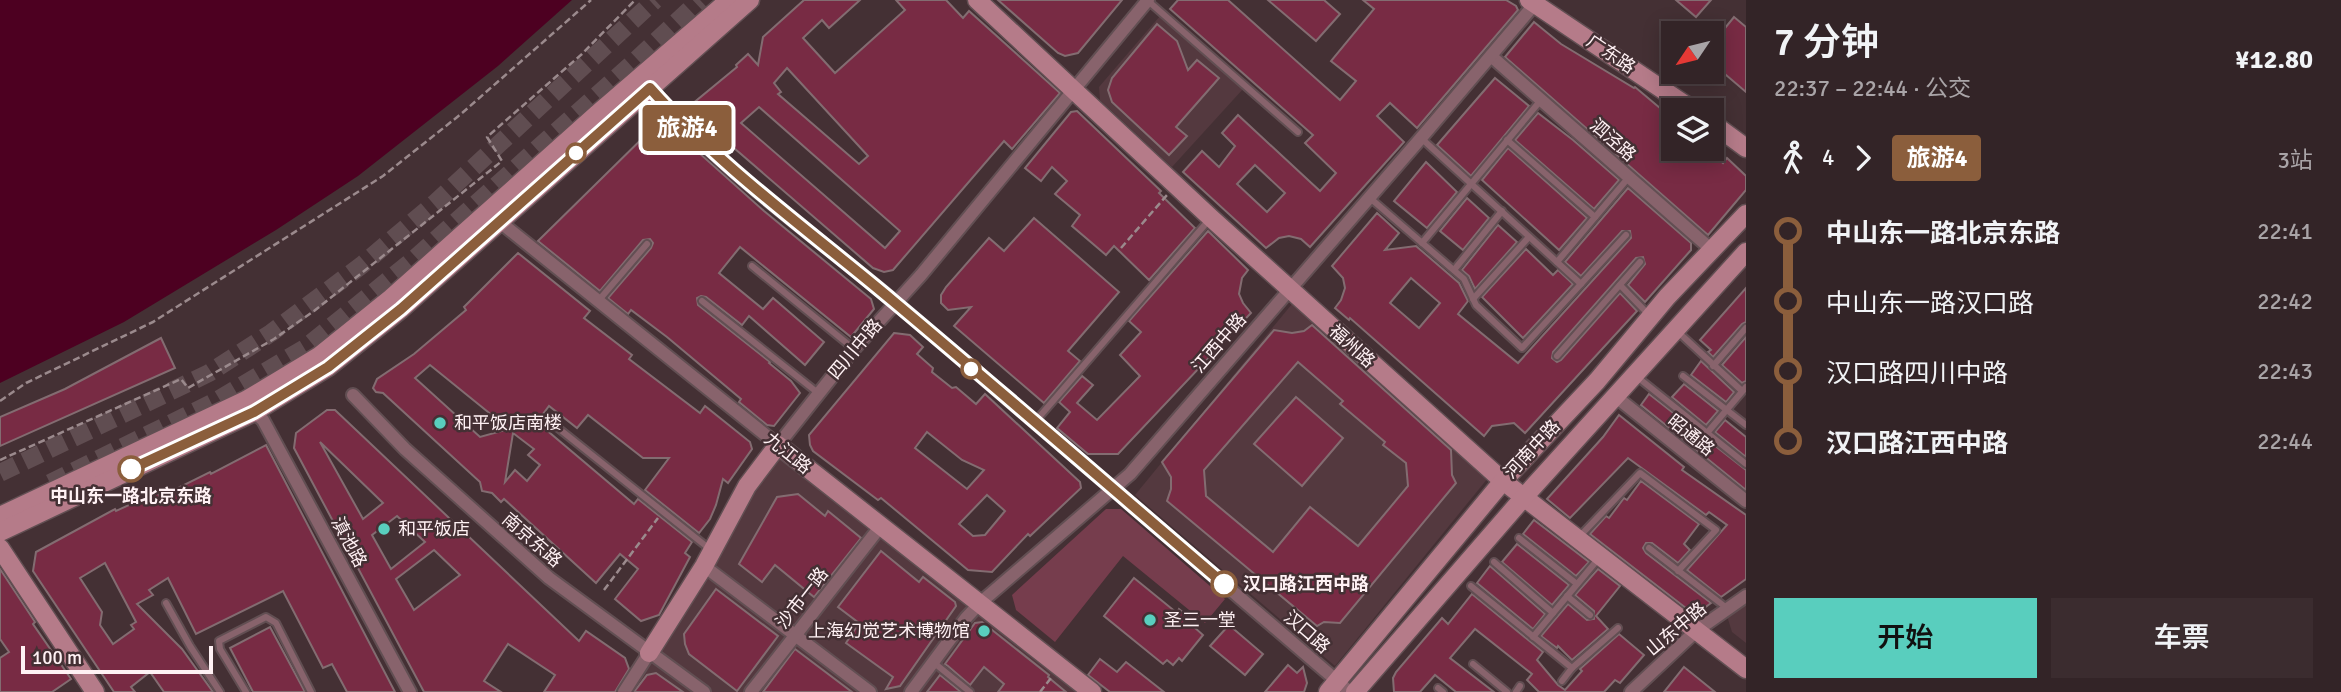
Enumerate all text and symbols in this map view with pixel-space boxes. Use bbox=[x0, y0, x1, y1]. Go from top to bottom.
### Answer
text: 7 分钟 bbox=[1774, 19, 1879, 66]
north arrow bbox=[1661, 21, 1724, 84]
map controls bbox=[1661, 21, 1724, 161]
street label: 广东路 bbox=[1582, 30, 1640, 78]
text: ¥12.80 bbox=[2235, 44, 2313, 76]
text: 22:37 – 22:44 · 公交 bbox=[1774, 74, 1971, 103]
button: layers bbox=[1661, 98, 1724, 161]
line badge: 旅游4 bbox=[647, 105, 727, 151]
text: 旅游4 bbox=[657, 113, 717, 143]
street label: 泗泾路 bbox=[1585, 114, 1641, 166]
icon: walk bbox=[1774, 139, 1812, 177]
icon: forward bbox=[1844, 139, 1882, 177]
unlabelled marker bbox=[566, 143, 586, 163]
text: 4 bbox=[1822, 143, 1834, 172]
text: 旅游4 bbox=[1906, 143, 1967, 173]
text: 3站 bbox=[2278, 146, 2313, 175]
text: 22:41 bbox=[2257, 217, 2313, 246]
text: 中山东一路北京东路 bbox=[1826, 218, 2060, 250]
text: 22:42 bbox=[2257, 287, 2313, 316]
text: 中山东一路汉口路 bbox=[1826, 288, 2034, 320]
street label: 江西中路 bbox=[1187, 309, 1251, 377]
street label: 四川中路 bbox=[823, 314, 887, 384]
street label: 福州路 bbox=[1325, 320, 1379, 372]
text: 22:43 bbox=[2257, 357, 2313, 386]
text: 汉口路四川中路 bbox=[1826, 358, 2008, 390]
unlabelled marker bbox=[961, 359, 981, 379]
street label: 昭通路 bbox=[1663, 409, 1719, 461]
place label: 和平饭店南楼 bbox=[454, 412, 562, 434]
marker: 和平饭店南楼 bbox=[432, 415, 448, 431]
street label: 河南中路 bbox=[1499, 415, 1565, 483]
street label: 九江路 bbox=[760, 427, 816, 479]
text: 22:44 bbox=[2257, 427, 2313, 456]
text: 汉口路江西中路 bbox=[1826, 428, 2008, 460]
marker: 中山东一路北京东路 bbox=[118, 456, 144, 482]
place label: 中山东一路北京东路 bbox=[50, 485, 212, 507]
street label: 南京东路 bbox=[498, 508, 566, 572]
street label: 滇池路 bbox=[327, 513, 371, 571]
place label: 和平饭店 bbox=[398, 518, 470, 540]
marker: 和平饭店 bbox=[376, 521, 392, 537]
street label: 沙市一路 bbox=[771, 563, 833, 633]
marker: 汉口路江西中路 bbox=[1211, 571, 1237, 597]
place label: 汉口路江西中路 bbox=[1243, 573, 1369, 595]
street label: 山东中路 bbox=[1641, 597, 1711, 661]
button: 开始 bbox=[1774, 598, 2037, 678]
button: 车票 bbox=[2051, 598, 2313, 678]
street label: 汉口路 bbox=[1279, 606, 1335, 658]
place label: 圣三一堂 bbox=[1164, 609, 1236, 631]
marker: 圣三一堂 bbox=[1142, 612, 1158, 628]
place label: 上海幻觉艺术博物馆 bbox=[808, 620, 970, 642]
marker: 上海幻觉艺术博物馆 bbox=[976, 623, 992, 639]
scale bar bbox=[21, 643, 214, 675]
text: 100 m bbox=[32, 646, 82, 670]

